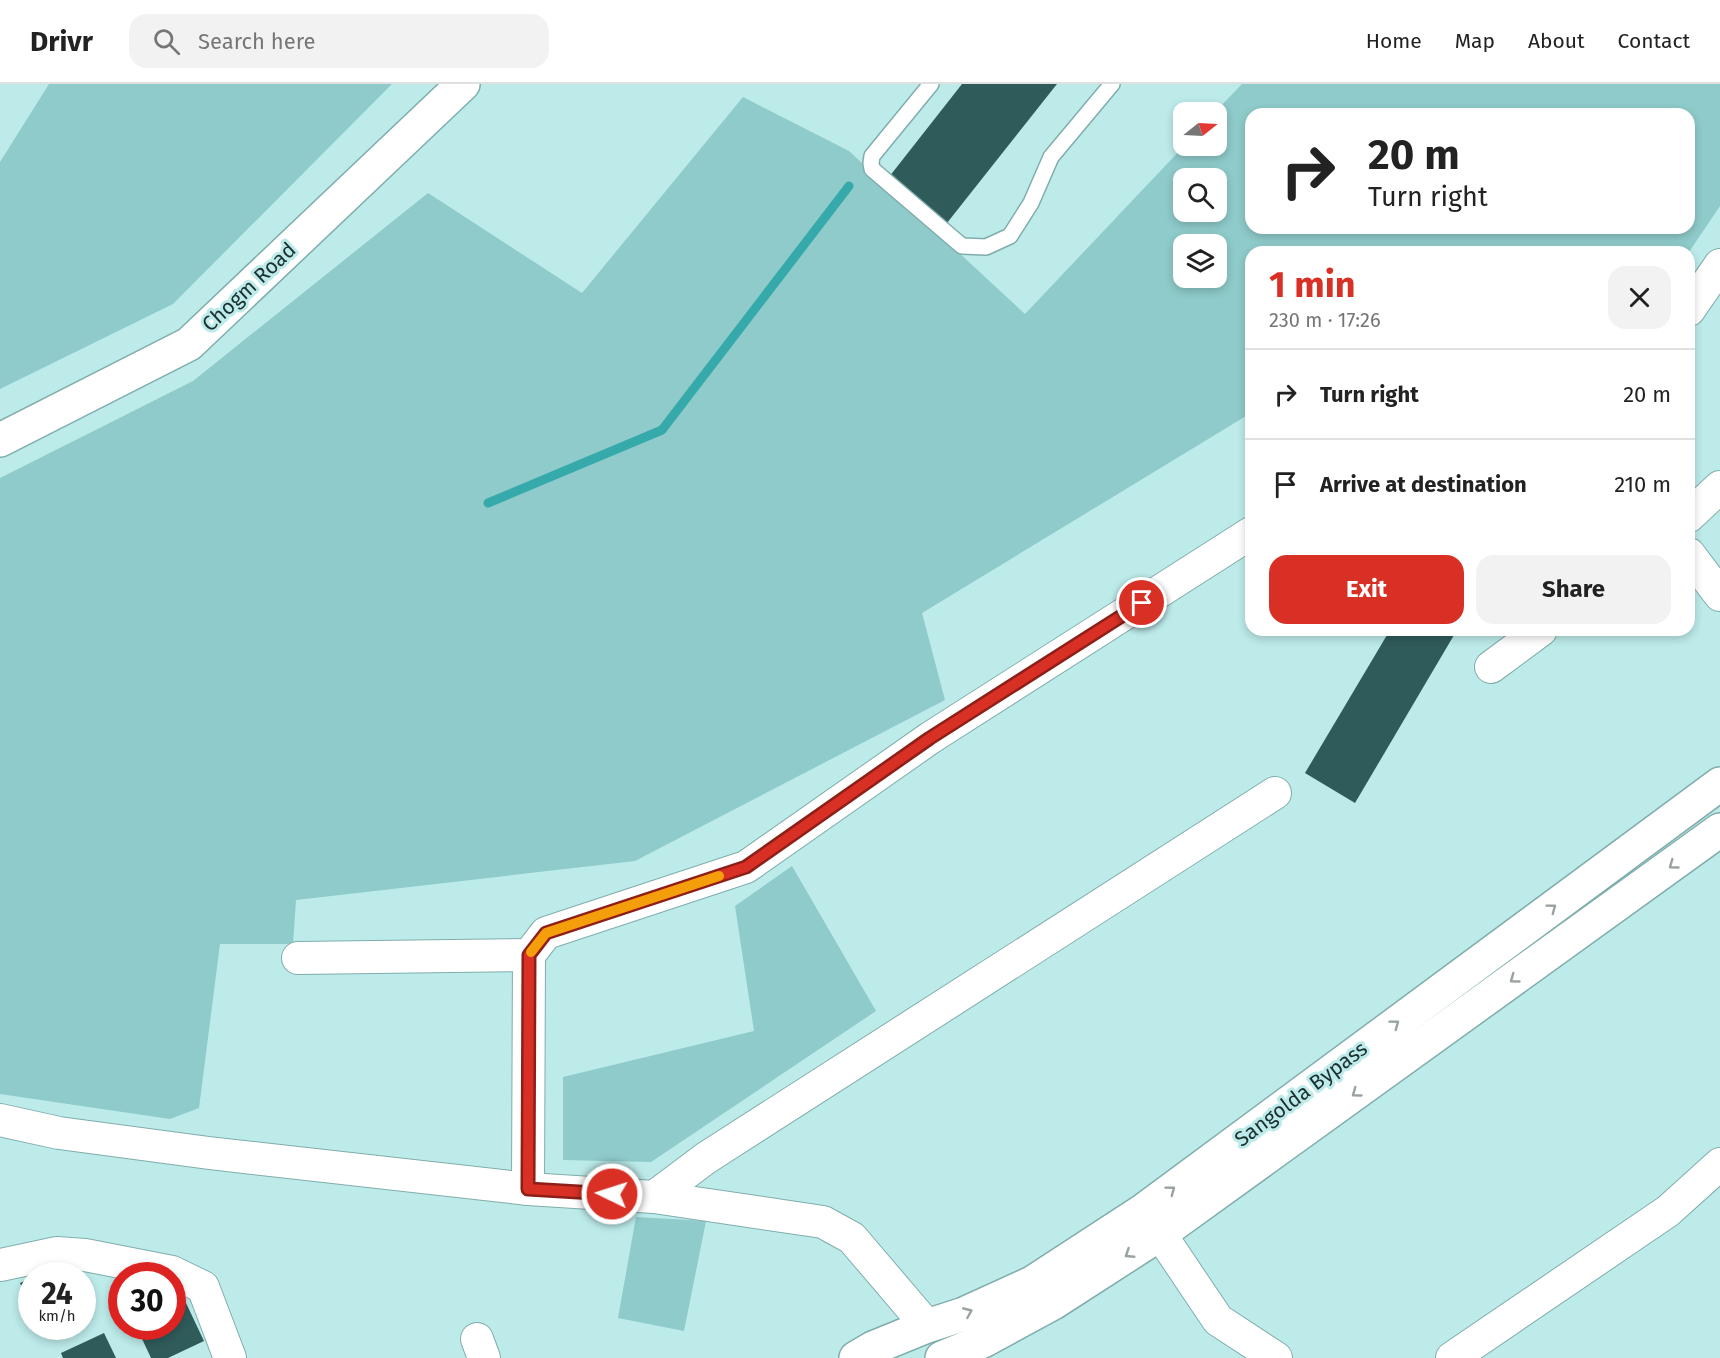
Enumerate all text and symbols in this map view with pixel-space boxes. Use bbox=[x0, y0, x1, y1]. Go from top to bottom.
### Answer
search box bbox=[129, 14, 549, 68]
text: Drivr bbox=[30, 25, 93, 58]
icon: search bbox=[150, 25, 183, 58]
text: Search here bbox=[198, 28, 315, 55]
text: Home bbox=[1366, 28, 1422, 54]
text: Map bbox=[1455, 28, 1495, 54]
text: About bbox=[1528, 28, 1585, 54]
text: Contact bbox=[1618, 28, 1690, 54]
north arrow bbox=[1173, 102, 1227, 156]
map controls bbox=[1173, 102, 1227, 288]
text: 20 m bbox=[1368, 130, 1460, 180]
icon: right bbox=[1269, 132, 1347, 210]
button: search bbox=[1173, 168, 1227, 222]
text: Turn right bbox=[1368, 181, 1488, 213]
button: layers bbox=[1173, 234, 1227, 288]
street label: Chogm Road bbox=[197, 237, 301, 337]
text: 1 min bbox=[1269, 263, 1356, 307]
button: close bbox=[1608, 266, 1671, 329]
text: 230 m · 17:26 bbox=[1269, 308, 1381, 332]
icon: right bbox=[1269, 378, 1302, 411]
text: Turn right bbox=[1320, 381, 1419, 408]
text: 20 m bbox=[1623, 381, 1671, 408]
icon: arrive bbox=[1269, 468, 1302, 501]
text: Arrive at destination bbox=[1320, 471, 1527, 498]
text: 210 m bbox=[1614, 471, 1671, 498]
button: Exit bbox=[1269, 555, 1464, 624]
button: Share bbox=[1476, 555, 1671, 624]
pin bbox=[1116, 577, 1167, 628]
icon: arrive bbox=[1125, 586, 1158, 619]
one-way arrow bbox=[1668, 857, 1679, 868]
one-way arrow bbox=[1545, 905, 1556, 916]
one-way arrow bbox=[1510, 971, 1521, 982]
one-way arrow bbox=[1388, 1021, 1399, 1032]
street label: Sangolda Bypass bbox=[1229, 1035, 1373, 1152]
one-way arrow bbox=[1352, 1085, 1363, 1096]
position arrow bbox=[580, 1162, 644, 1226]
one-way arrow bbox=[1164, 1187, 1175, 1198]
one-way arrow bbox=[1125, 1247, 1136, 1258]
speed limit sign: 30 bbox=[108, 1262, 186, 1340]
text: 24 bbox=[41, 1276, 73, 1312]
text: km/h bbox=[38, 1307, 76, 1325]
one-way arrow bbox=[962, 1307, 973, 1319]

